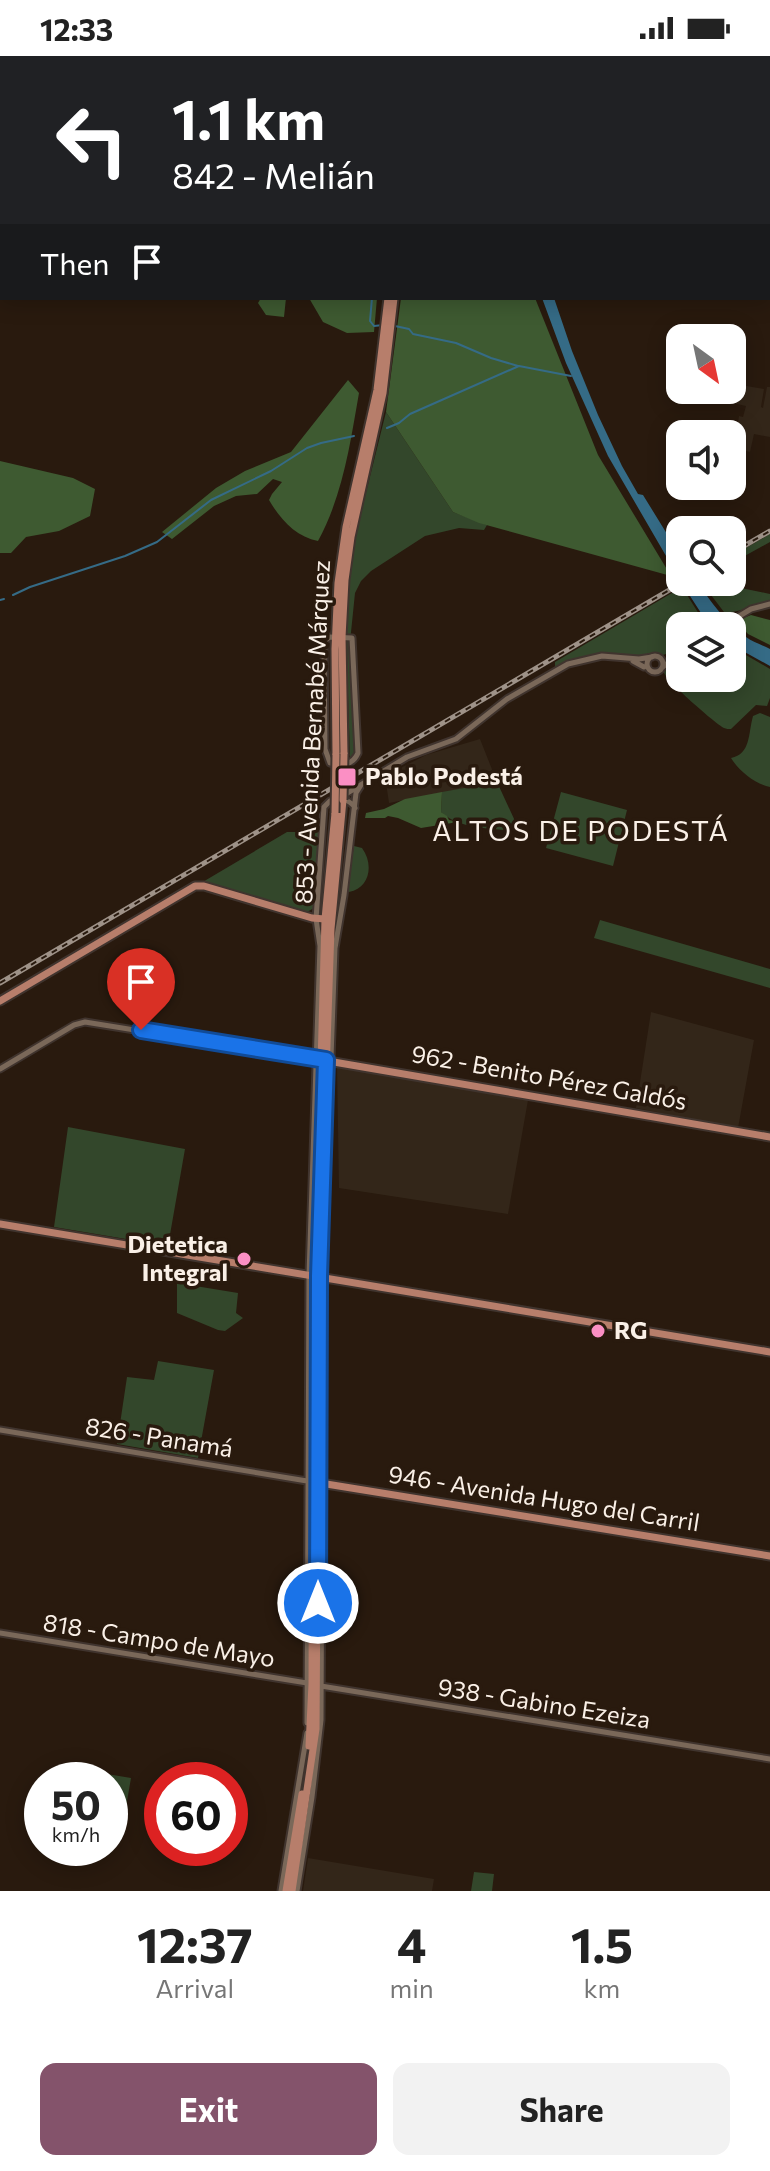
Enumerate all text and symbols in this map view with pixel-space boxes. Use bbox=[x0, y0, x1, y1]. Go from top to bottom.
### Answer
text: 12:33 bbox=[40, 10, 113, 47]
text: 1.1 km bbox=[172, 83, 325, 152]
icon: left bbox=[40, 88, 144, 192]
text: 842 - Melián bbox=[172, 152, 375, 196]
icon: arrive bbox=[125, 240, 169, 284]
text: Then bbox=[40, 244, 109, 281]
north arrow bbox=[666, 324, 746, 404]
map controls bbox=[666, 324, 746, 692]
button: sound bbox=[666, 420, 746, 500]
button: search bbox=[666, 516, 746, 596]
street label: 853 - Avenida Bernabé Márquez bbox=[288, 559, 335, 905]
button: layers bbox=[666, 612, 746, 692]
place label: Pablo Podestá bbox=[365, 761, 523, 790]
marker: Pablo Podestá bbox=[336, 766, 358, 788]
district label: ALTOS DE PODESTÁ bbox=[432, 813, 730, 847]
pin bbox=[107, 948, 175, 1030]
icon: arrive bbox=[119, 960, 163, 1004]
street label: 962 - Benito Pérez Galdós bbox=[409, 1038, 689, 1115]
place label: Dietetica Integral bbox=[127, 1229, 228, 1286]
marker: Dietetica Integral bbox=[235, 1250, 253, 1268]
place label: RG bbox=[614, 1315, 648, 1344]
marker: RG bbox=[589, 1322, 607, 1340]
street label: 826 - Panamá bbox=[83, 1411, 235, 1462]
street label: 946 - Avenida Hugo del Carril bbox=[387, 1459, 702, 1536]
position arrow bbox=[276, 1561, 360, 1645]
street label: 818 - Campo de Mayo bbox=[41, 1607, 277, 1672]
street label: 938 - Gabino Ezeiza bbox=[436, 1671, 653, 1734]
speed limit sign: 60 bbox=[144, 1762, 248, 1866]
text: 50 bbox=[51, 1779, 101, 1828]
text: km/h bbox=[52, 1822, 100, 1846]
text: 12:37 bbox=[137, 1914, 253, 1973]
text: 4 bbox=[397, 1914, 426, 1973]
text: 1.5 bbox=[571, 1914, 633, 1973]
text: Arrival bbox=[155, 1972, 234, 2003]
text: min bbox=[389, 1972, 434, 2003]
text: km bbox=[583, 1972, 620, 2003]
button: Exit bbox=[40, 2063, 377, 2155]
button: Share bbox=[393, 2063, 730, 2155]

